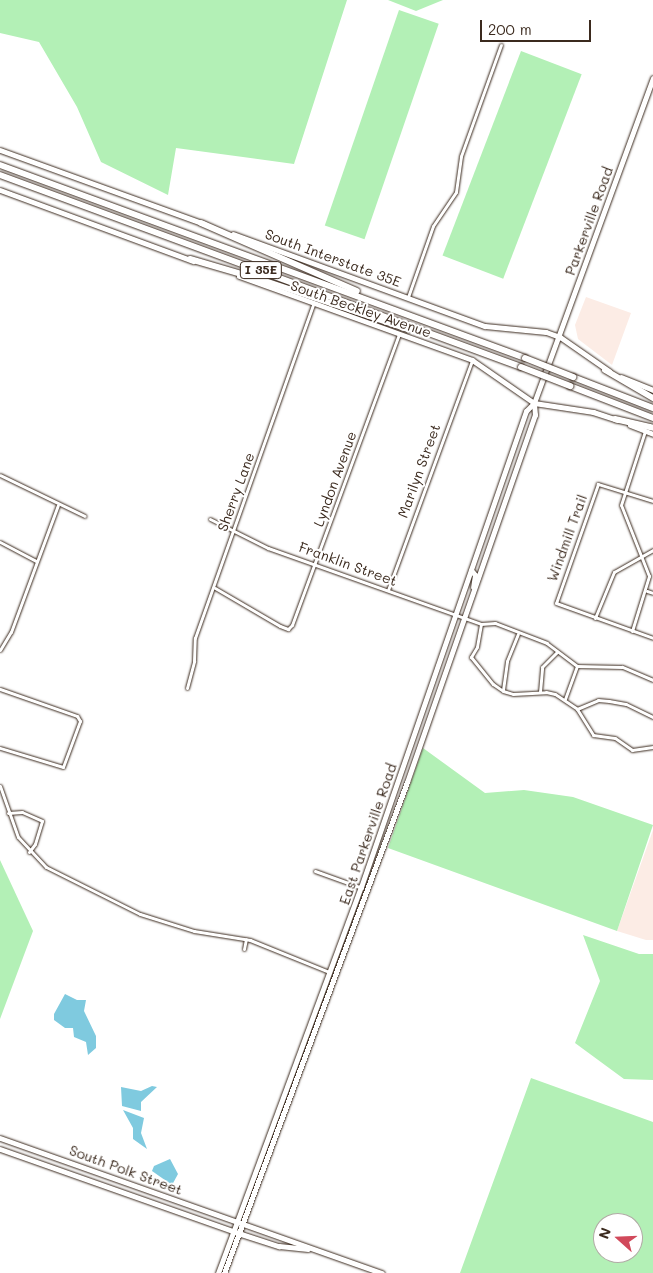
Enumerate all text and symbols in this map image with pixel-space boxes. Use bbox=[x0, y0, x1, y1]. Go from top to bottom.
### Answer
scale bar bbox=[483, 10, 594, 42]
text: 200 m bbox=[488, 19, 532, 39]
street label: Parkerville Road bbox=[562, 164, 616, 278]
street label: South Interstate 35E bbox=[263, 226, 403, 290]
road number: I 35E bbox=[240, 260, 282, 280]
street label: South Beckley Avenue bbox=[288, 277, 434, 341]
street label: Marilyn Street bbox=[394, 422, 444, 520]
street label: Lyndon Avenue bbox=[310, 429, 360, 529]
street label: Sherry Lane bbox=[214, 450, 258, 534]
street label: Windmill Trail bbox=[543, 492, 591, 584]
street label: Franklin Street bbox=[297, 538, 399, 590]
street label: East Parkerville Road bbox=[336, 761, 400, 907]
street label: South Polk Street bbox=[67, 1142, 185, 1198]
north arrow bbox=[593, 1213, 643, 1263]
text: N bbox=[594, 1225, 615, 1241]

